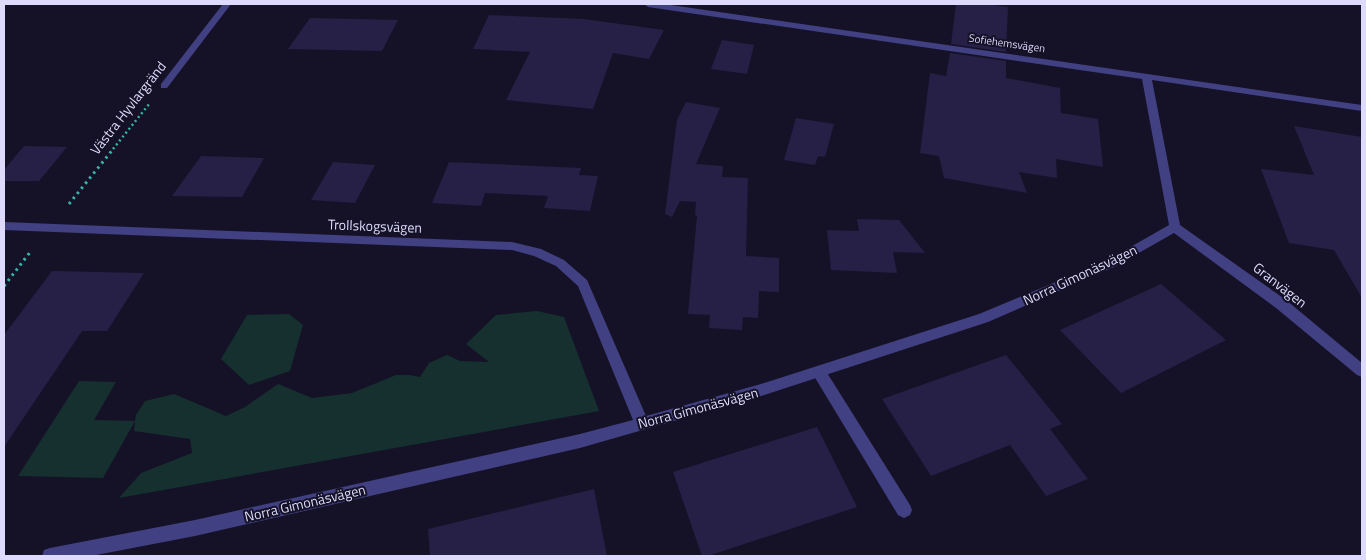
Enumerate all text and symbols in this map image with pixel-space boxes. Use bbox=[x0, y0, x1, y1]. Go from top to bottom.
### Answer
street label: Sofiehemsvägen bbox=[968, 30, 1046, 56]
street label: Västra Hyvlargränd bbox=[85, 57, 171, 159]
street label: Trollskogsvägen bbox=[328, 213, 422, 238]
street label: Norra Gimonäsvägen bbox=[1019, 239, 1140, 310]
street label: Granvägen bbox=[1249, 257, 1312, 312]
street label: Norra Gimonäsvägen bbox=[635, 381, 760, 434]
street label: Norra Gimonäsvägen bbox=[242, 478, 368, 527]

